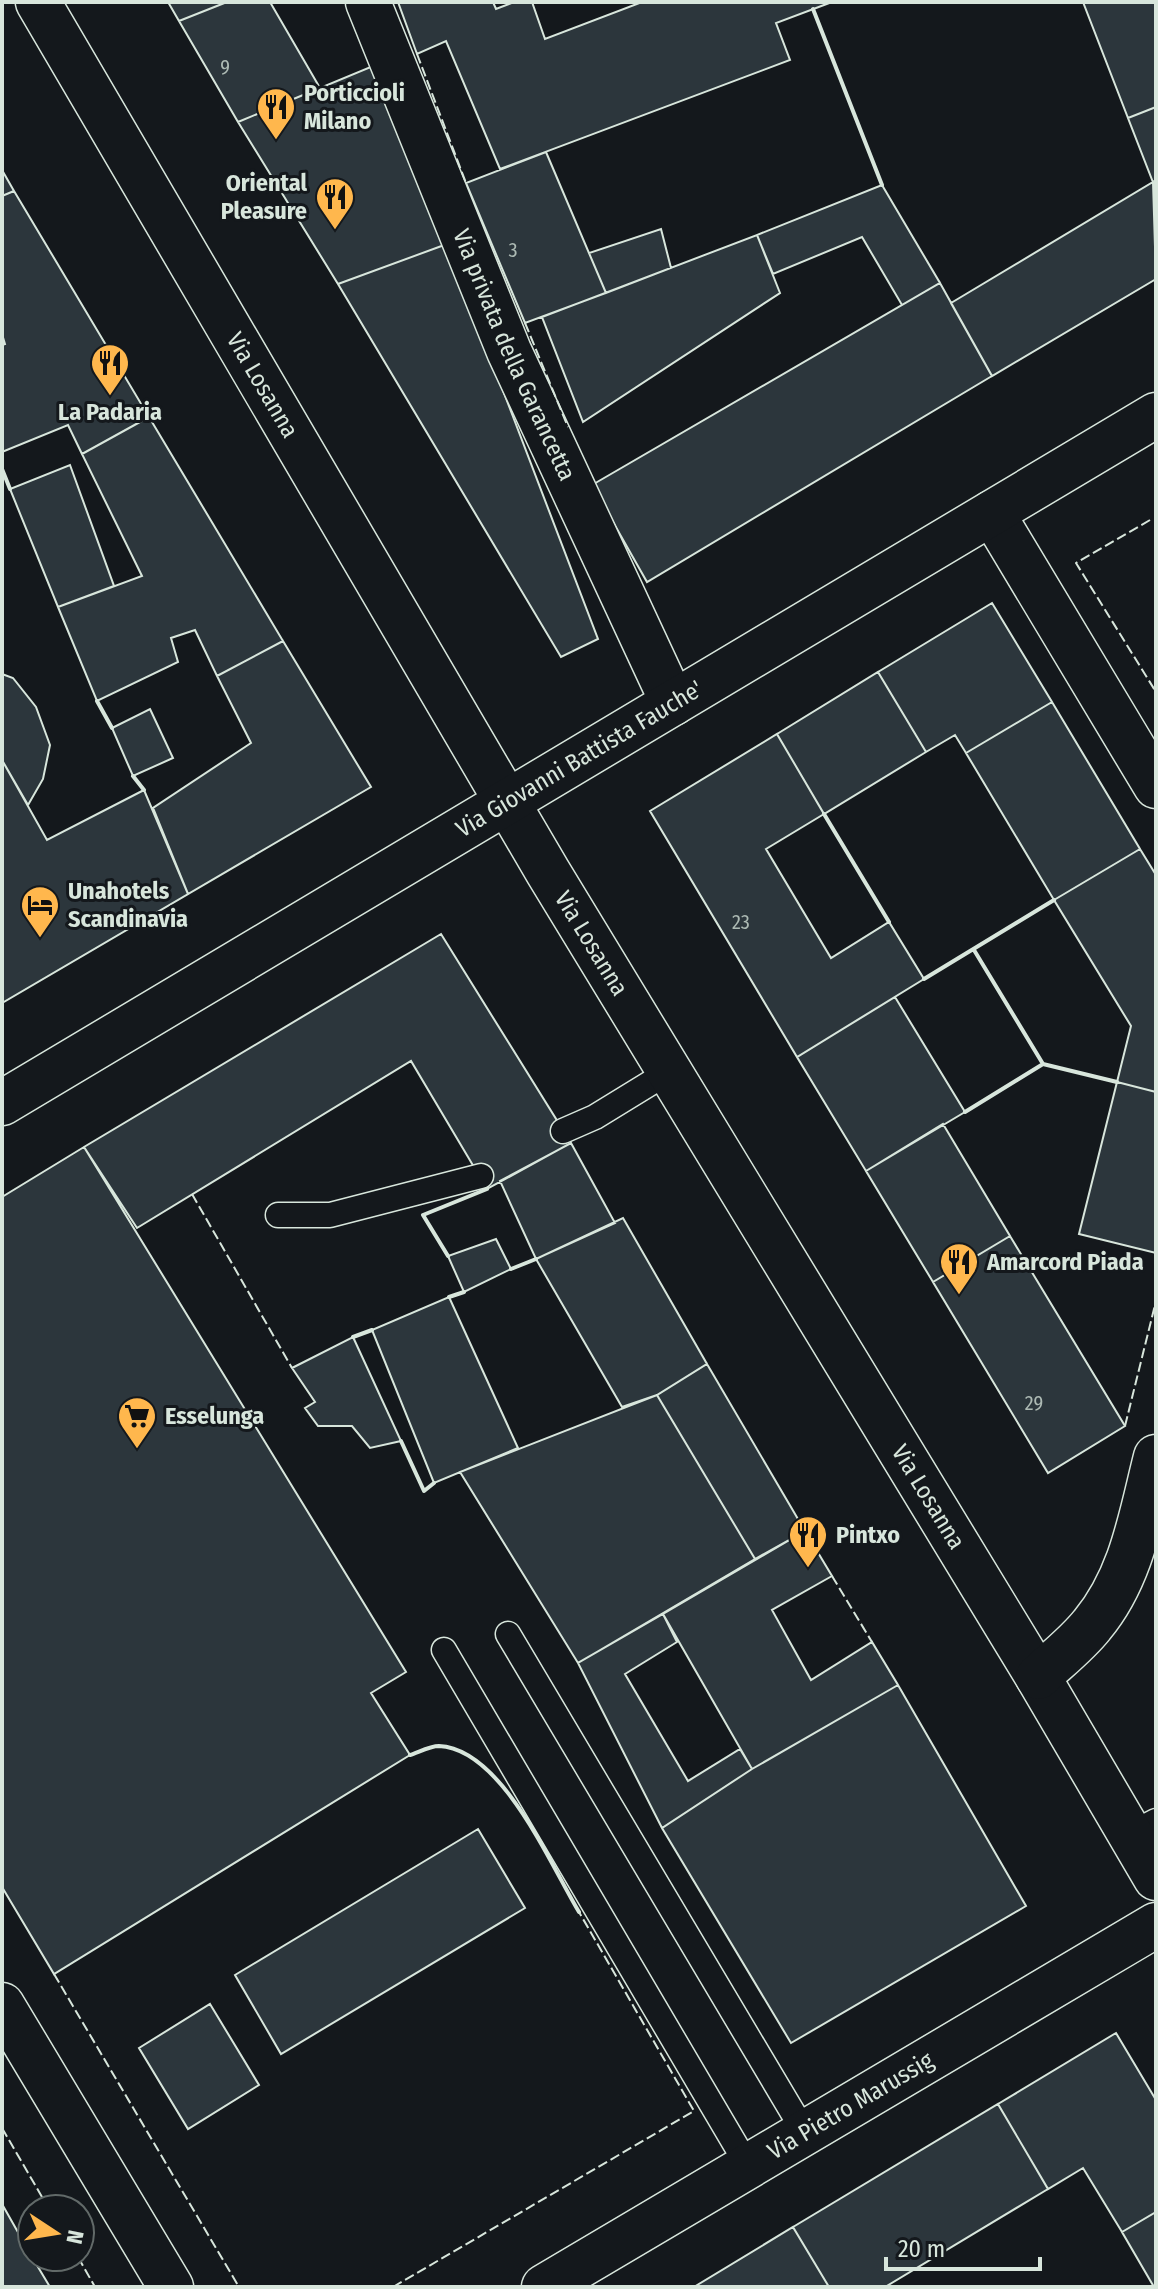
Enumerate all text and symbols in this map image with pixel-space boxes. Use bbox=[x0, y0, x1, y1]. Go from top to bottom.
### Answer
house number: 9 bbox=[220, 55, 230, 79]
place label: Porticcioli Milano bbox=[304, 79, 405, 135]
restaurant icon: Porticcioli Milano bbox=[255, 86, 297, 141]
place label: Oriental Pleasure bbox=[221, 169, 307, 225]
restaurant icon: Oriental Pleasure bbox=[314, 176, 356, 231]
street label: Via privata della Garancetta bbox=[447, 225, 581, 485]
house number: 3 bbox=[508, 238, 518, 262]
street label: Via Losanna bbox=[221, 327, 304, 443]
restaurant icon: La Padaria bbox=[89, 342, 131, 397]
place label: La Padaria bbox=[58, 398, 162, 426]
street label: Via Giovanni Battista Fauche' bbox=[451, 675, 708, 843]
place label: Unahotels Scandinavia bbox=[68, 877, 188, 933]
hotel icon: Unahotels Scandinavia bbox=[19, 884, 61, 939]
street label: Via Losanna bbox=[549, 886, 634, 1001]
house number: 23 bbox=[732, 910, 750, 934]
restaurant icon: Amarcord Piada bbox=[938, 1241, 980, 1296]
place label: Amarcord Piada bbox=[986, 1248, 1144, 1276]
house number: 29 bbox=[1025, 1391, 1043, 1415]
supermarket icon: Esselunga bbox=[116, 1395, 158, 1450]
place label: Esselunga bbox=[165, 1402, 264, 1430]
street label: Via Losanna bbox=[886, 1439, 971, 1554]
restaurant icon: Pintxo bbox=[787, 1514, 829, 1569]
place label: Pintxo bbox=[836, 1521, 900, 1549]
street label: Via Pietro Marussig bbox=[763, 2046, 939, 2166]
north arrow bbox=[16, 2193, 96, 2273]
scale bar bbox=[886, 2221, 1040, 2271]
text: N bbox=[60, 2228, 90, 2246]
text: 20 m bbox=[898, 2235, 945, 2263]

